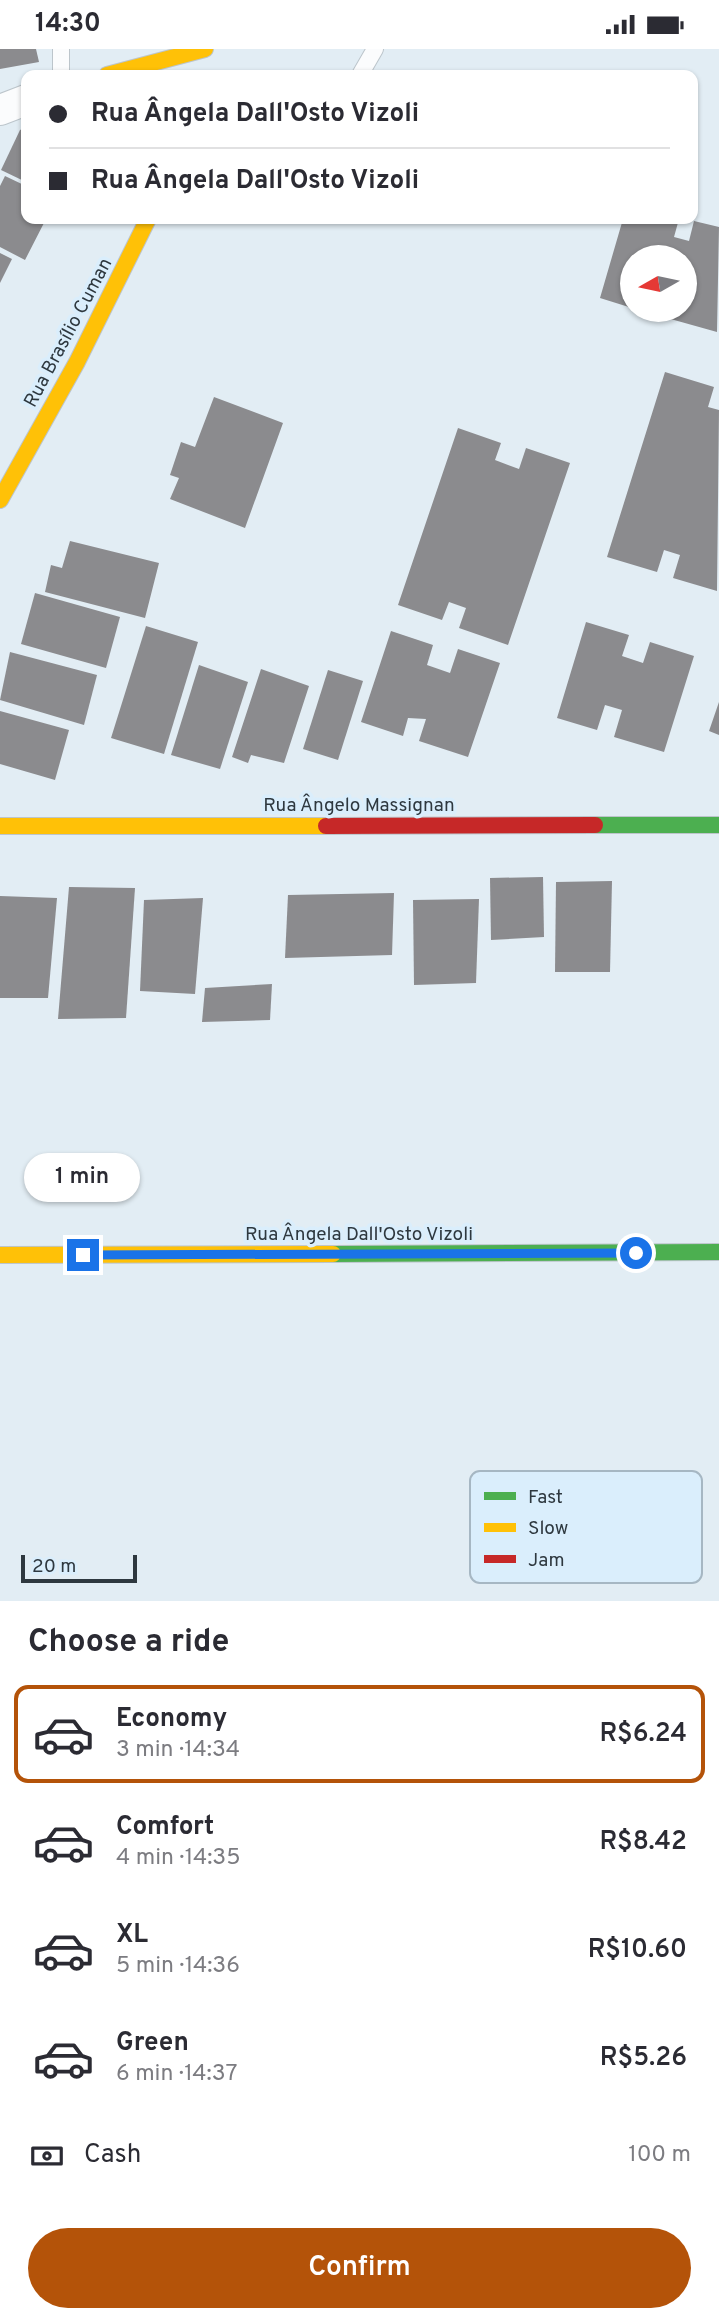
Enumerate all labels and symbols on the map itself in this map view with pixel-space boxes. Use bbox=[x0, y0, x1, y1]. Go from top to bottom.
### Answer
north arrow bbox=[620, 245, 696, 322]
street label: Rua Brasílio Cuman bbox=[19, 254, 118, 412]
street label: Rua Ângelo Massignan bbox=[263, 793, 455, 818]
callout: 1 min bbox=[25, 1153, 141, 1203]
street label: Rua Ângela Dall'Osto Vizoli bbox=[245, 1222, 473, 1247]
route start bbox=[620, 1237, 652, 1269]
route end bbox=[67, 1239, 99, 1271]
legend bbox=[470, 1471, 702, 1583]
text: Fast bbox=[528, 1486, 563, 1510]
text: Slow bbox=[528, 1517, 568, 1541]
text: Jam bbox=[528, 1549, 565, 1573]
scale bar bbox=[21, 1552, 136, 1584]

